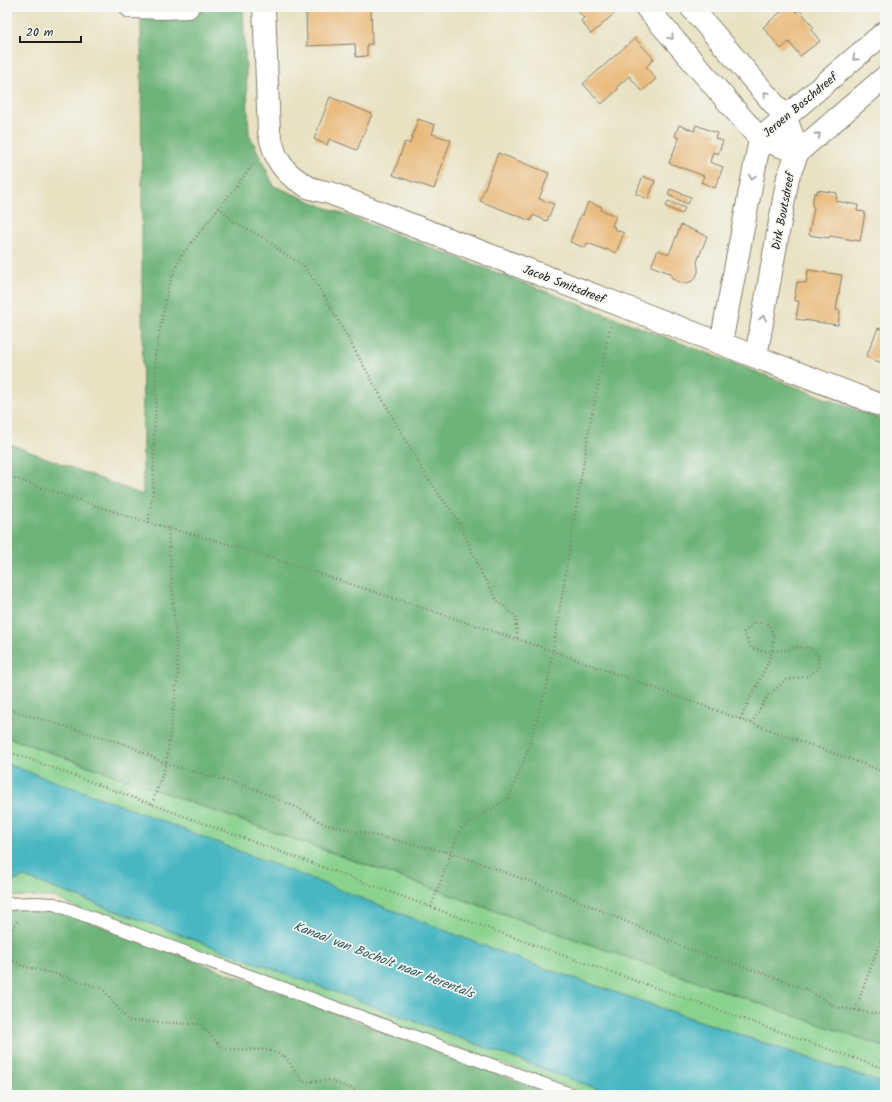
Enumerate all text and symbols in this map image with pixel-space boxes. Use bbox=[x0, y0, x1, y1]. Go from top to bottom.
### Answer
scale bar bbox=[20, 18, 81, 44]
text: 20 m bbox=[26, 23, 54, 42]
one-way arrow bbox=[667, 32, 674, 39]
one-way arrow bbox=[853, 53, 860, 60]
street label: Jeroen Boschdreef bbox=[759, 67, 843, 142]
one-way arrow bbox=[763, 92, 770, 99]
one-way arrow bbox=[813, 132, 821, 139]
street label: Dirk Boutsdreef bbox=[767, 169, 801, 252]
one-way arrow bbox=[749, 174, 757, 180]
street label: Jacob Smitsdreef bbox=[520, 260, 609, 309]
one-way arrow bbox=[758, 315, 767, 321]
water label: Kanaal van Bocholt naar Herentals bbox=[290, 916, 478, 1005]

